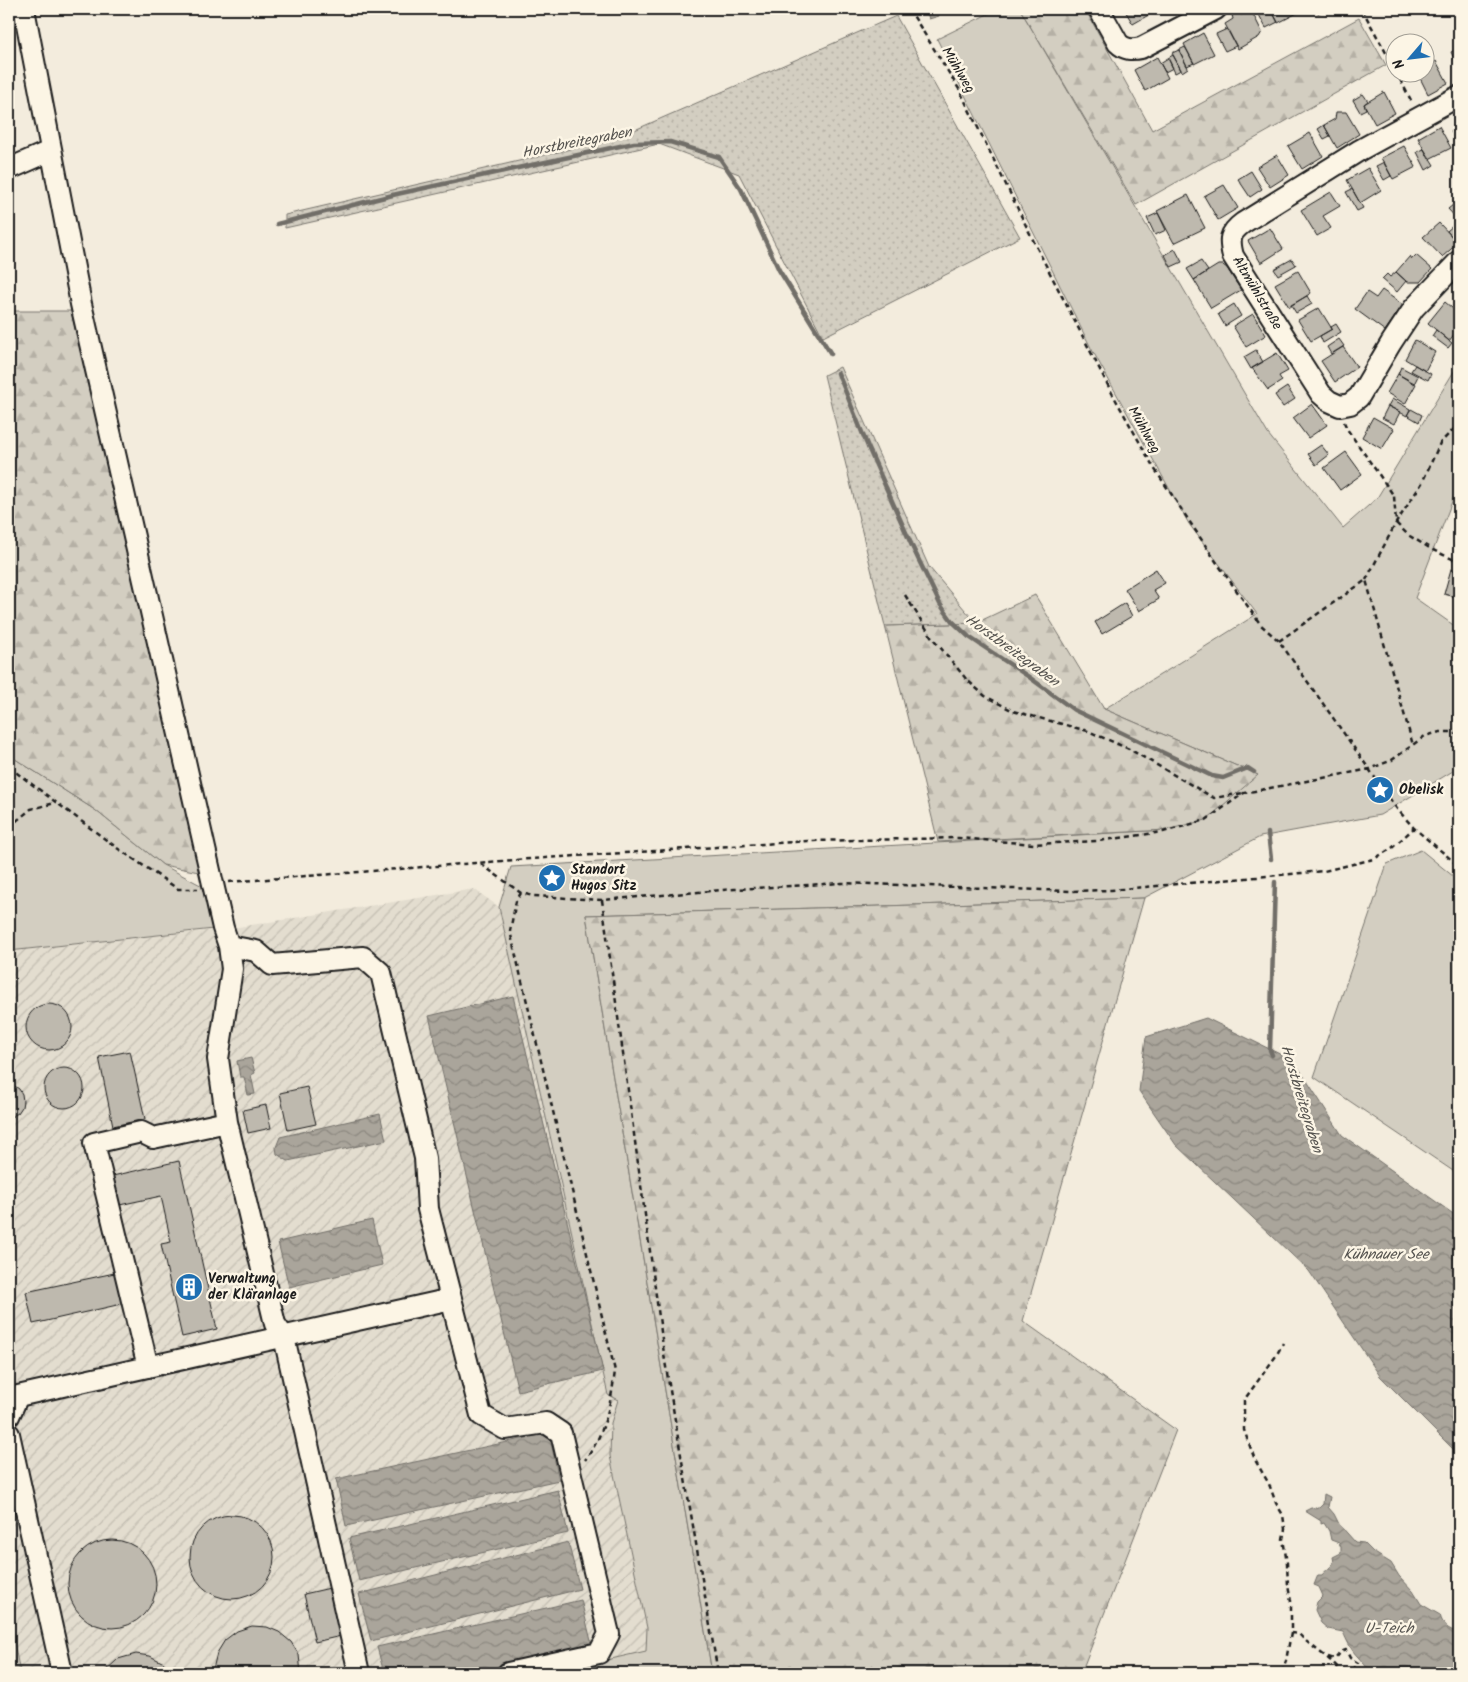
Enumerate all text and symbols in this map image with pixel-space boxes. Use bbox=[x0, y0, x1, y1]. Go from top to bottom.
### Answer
north arrow bbox=[1386, 32, 1436, 82]
street label: Mühlweg bbox=[935, 42, 981, 98]
text: N bbox=[1388, 54, 1411, 73]
water label: Horstbreitegraben bbox=[520, 120, 635, 165]
street label: Altmühlstraße bbox=[1226, 252, 1288, 335]
street label: Mühlweg bbox=[1122, 402, 1166, 458]
water label: Horstbreitegraben bbox=[960, 609, 1065, 694]
place icon: Obelisk bbox=[1365, 775, 1395, 805]
place label: Obelisk bbox=[1399, 779, 1444, 801]
place label: Standort Hugos Sitz bbox=[571, 859, 637, 897]
place icon: Standort Hugos Sitz bbox=[537, 863, 567, 893]
water label: Horstbreitegraben bbox=[1273, 1042, 1329, 1157]
water label: Kühnauer See bbox=[1343, 1243, 1430, 1267]
place label: Verwaltung der Kläranlage bbox=[208, 1268, 297, 1306]
building icon: Verwaltung der Kläranlage bbox=[174, 1272, 204, 1302]
water label: U-Teich bbox=[1365, 1617, 1415, 1641]

